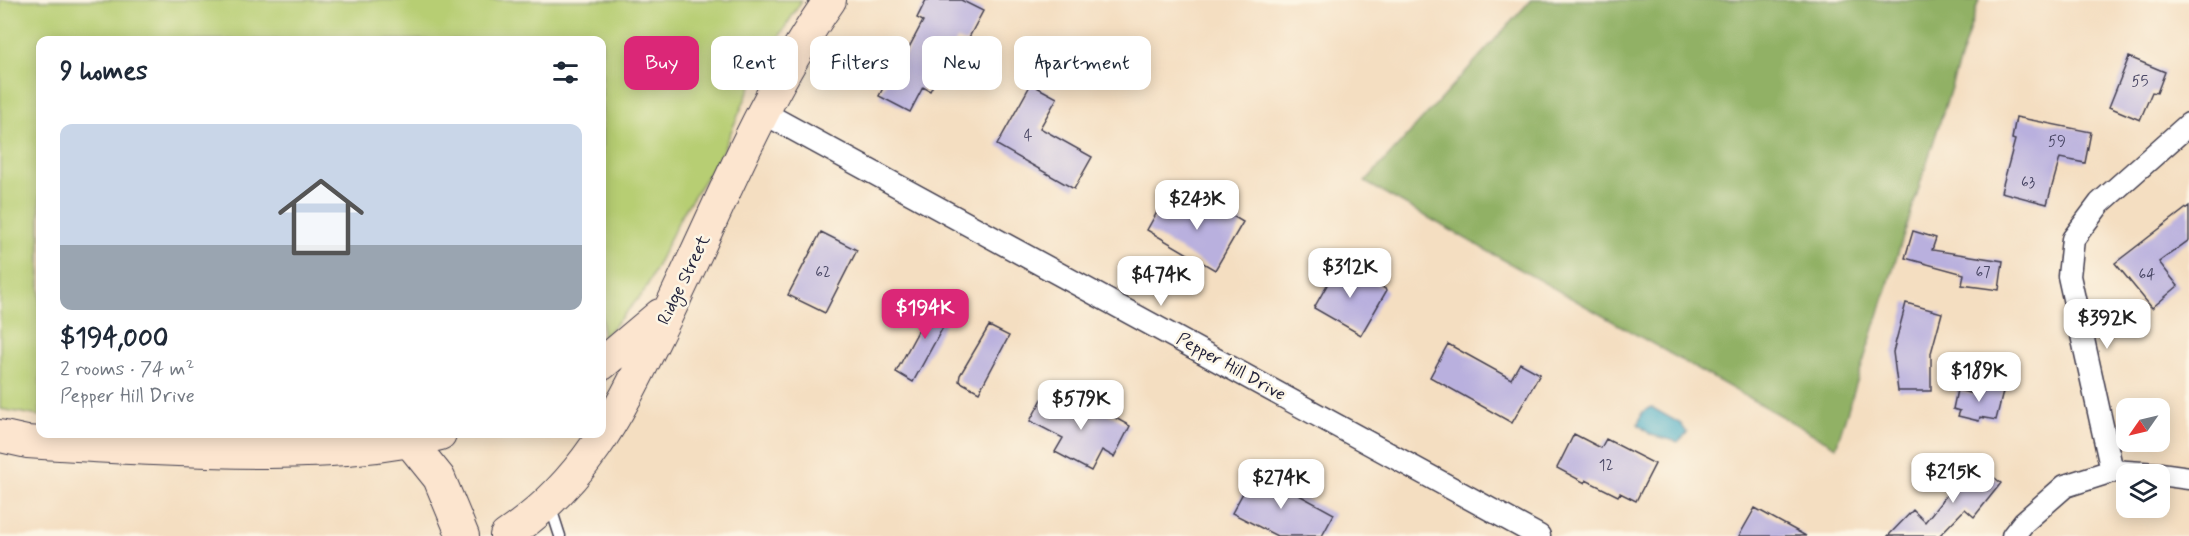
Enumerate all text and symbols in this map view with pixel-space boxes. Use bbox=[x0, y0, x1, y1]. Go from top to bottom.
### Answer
chip: Buy bbox=[624, 36, 699, 90]
chip: Rent bbox=[711, 36, 798, 90]
chip: Filters bbox=[810, 36, 910, 90]
chip: New bbox=[922, 36, 1002, 90]
chip: Apartment bbox=[1014, 36, 1151, 90]
text: 9 homes bbox=[60, 55, 148, 89]
icon: filters bbox=[549, 56, 582, 89]
house number: 55 bbox=[2132, 72, 2149, 92]
house number: 4 bbox=[1024, 126, 1033, 146]
house number: 59 bbox=[2048, 132, 2066, 152]
icon: home bbox=[267, 163, 375, 271]
house number: 63 bbox=[2021, 173, 2035, 193]
pin: $243K bbox=[1155, 180, 1239, 231]
text: $243K bbox=[1169, 186, 1225, 213]
street label: Ridge Street bbox=[652, 231, 717, 329]
pin: $312K bbox=[1308, 248, 1392, 299]
text: $312K bbox=[1322, 254, 1378, 281]
pin: $474K bbox=[1119, 256, 1203, 307]
text: $474K bbox=[1131, 262, 1191, 289]
house number: 62 bbox=[815, 263, 831, 283]
house number: 67 bbox=[1975, 263, 1991, 283]
house number: 64 bbox=[2139, 265, 2155, 285]
pin: $194K bbox=[883, 289, 967, 340]
text: $194K bbox=[896, 295, 954, 322]
pin: $392K bbox=[2065, 299, 2149, 350]
text: $392K bbox=[2078, 305, 2136, 332]
text: $194,000 bbox=[60, 322, 168, 356]
street label: Pepper Hill Drive bbox=[1172, 327, 1290, 407]
pin: $189K bbox=[1937, 352, 2021, 403]
text: 2 rooms · 74 m² bbox=[60, 356, 194, 383]
text: $189K bbox=[1951, 358, 2007, 385]
pin: $579K bbox=[1039, 380, 1123, 431]
text: Pepper Hill Drive bbox=[60, 383, 195, 410]
text: $579K bbox=[1052, 386, 1110, 413]
north arrow bbox=[2116, 398, 2170, 452]
map controls bbox=[2116, 398, 2170, 518]
pin: $215K bbox=[1911, 453, 1995, 504]
house number: 12 bbox=[1599, 456, 1613, 476]
pin: $274K bbox=[1239, 459, 1323, 510]
text: $215K bbox=[1925, 459, 1981, 486]
button: layers bbox=[2116, 464, 2170, 518]
text: $274K bbox=[1252, 465, 1310, 492]

